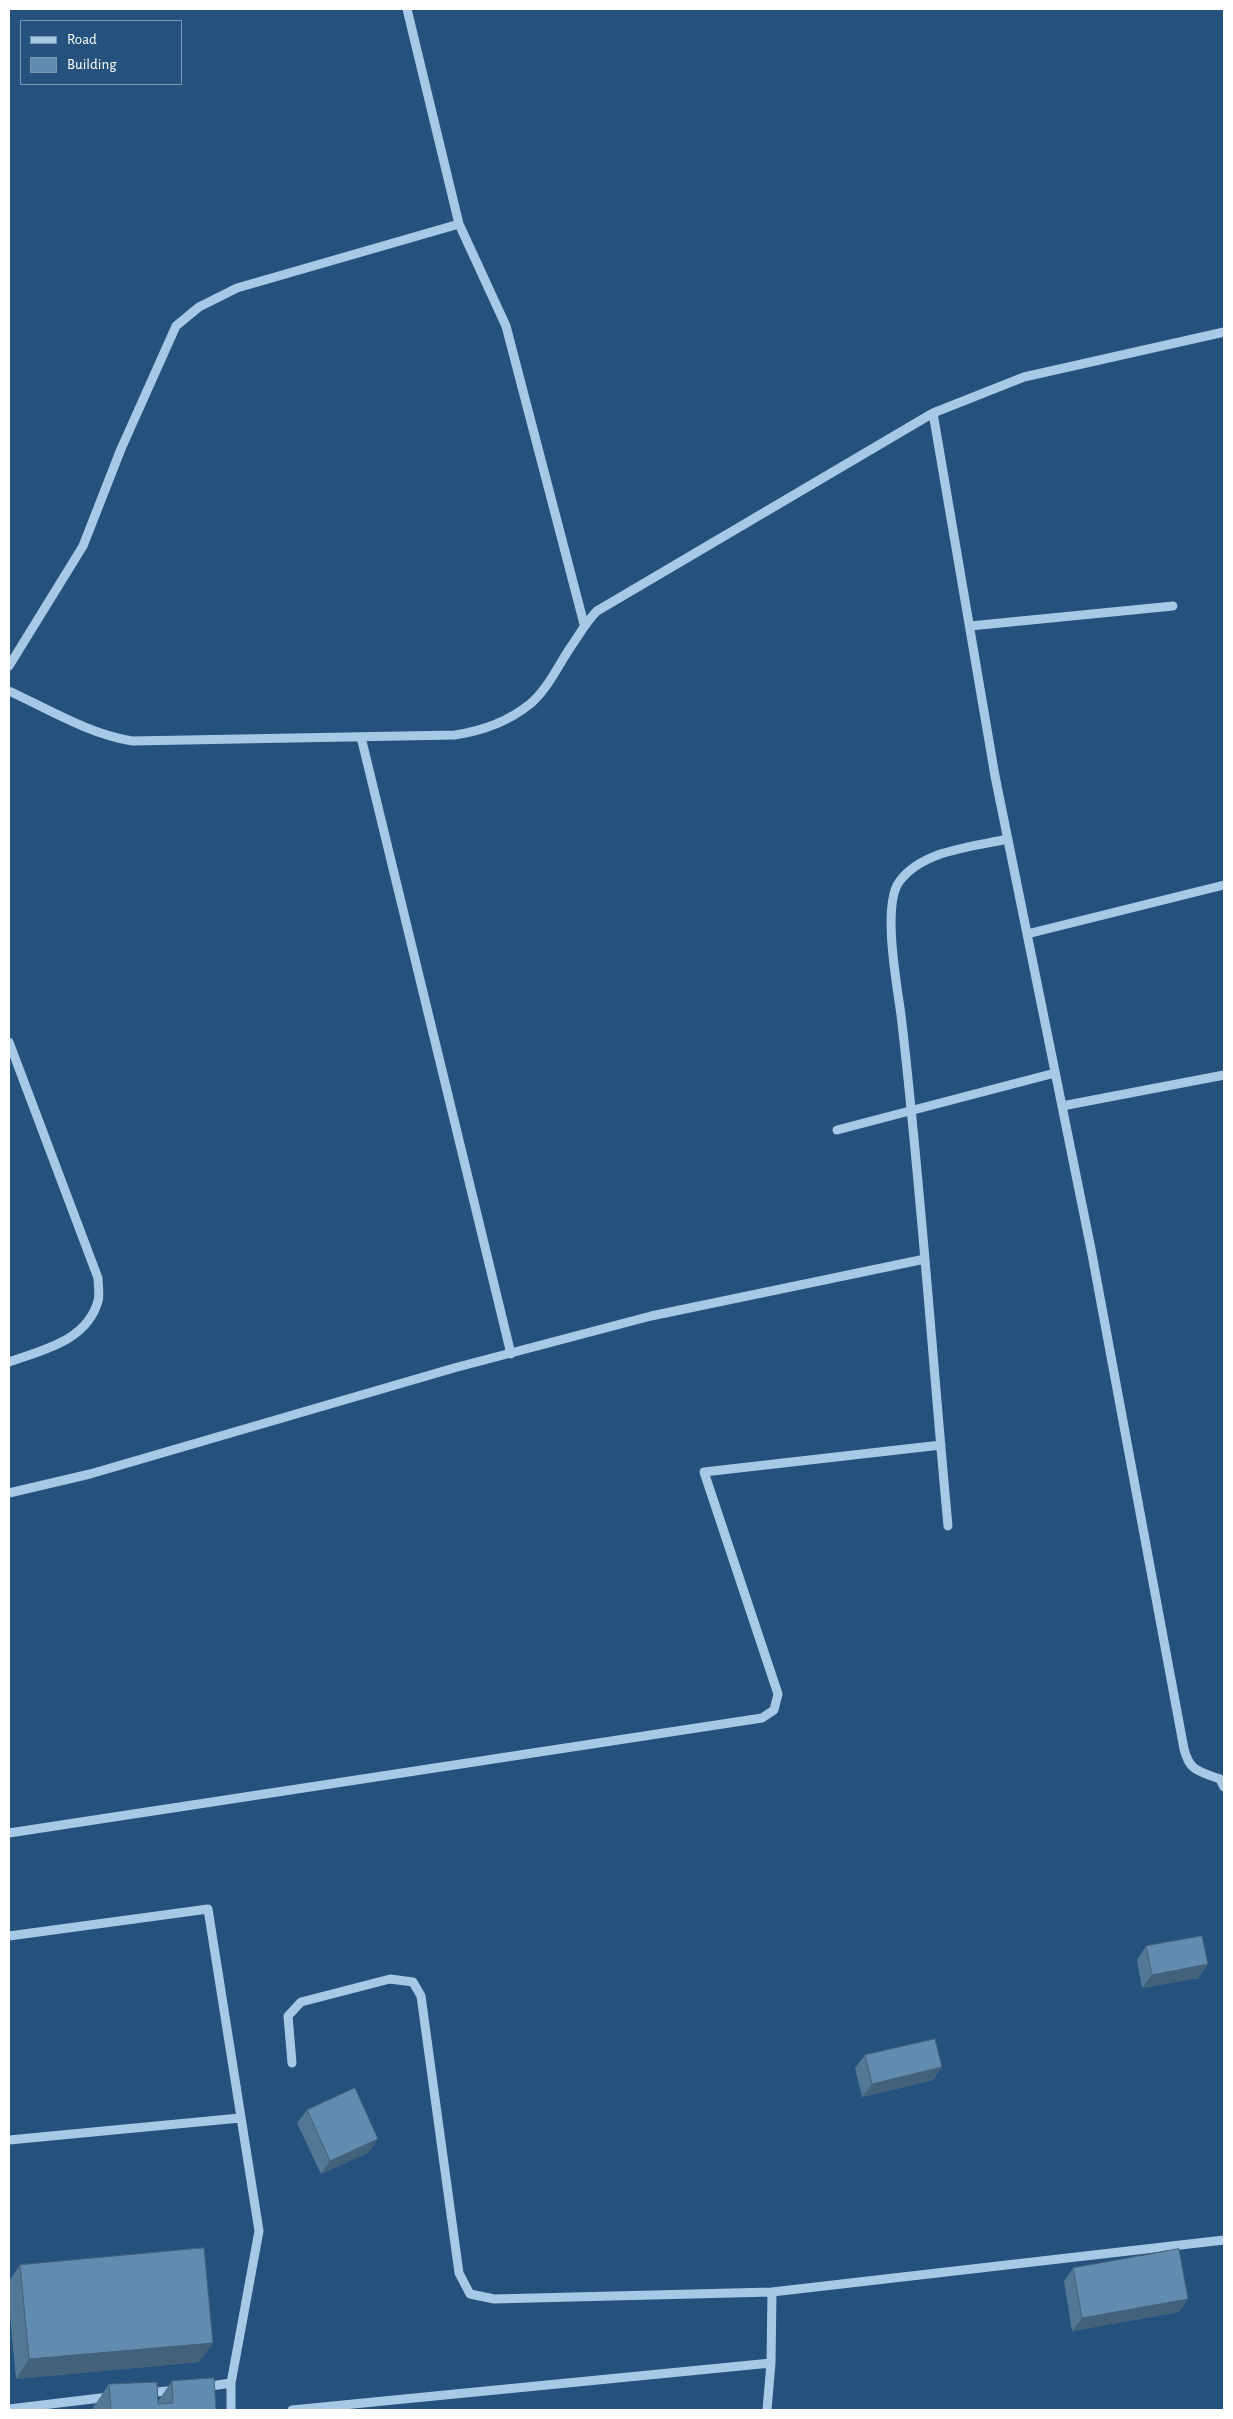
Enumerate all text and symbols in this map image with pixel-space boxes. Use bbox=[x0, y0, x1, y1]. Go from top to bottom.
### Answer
legend bbox=[20, 20, 182, 85]
text: Road bbox=[67, 32, 97, 47]
text: Building bbox=[67, 57, 117, 72]

